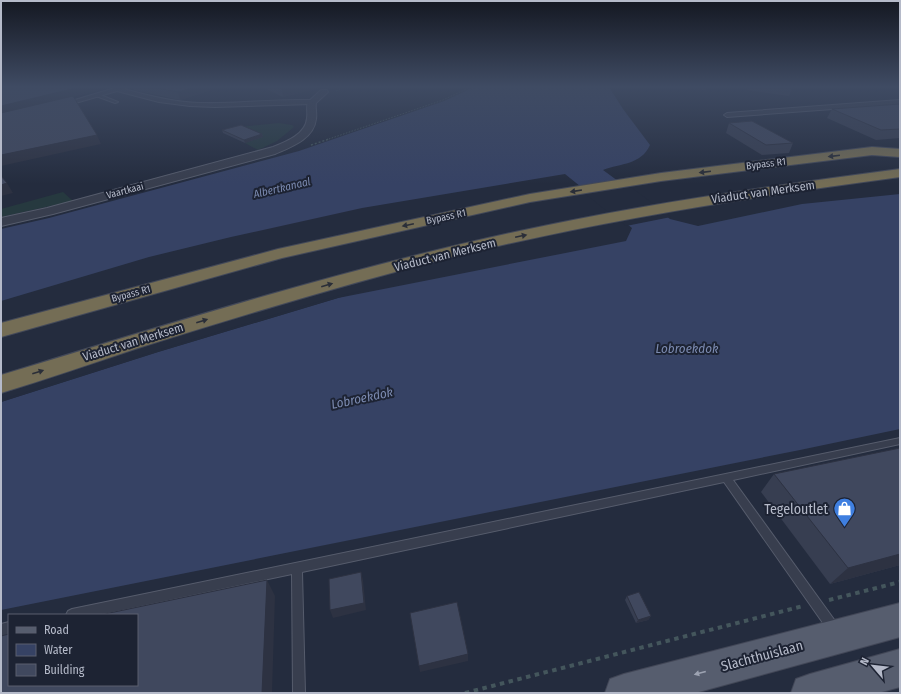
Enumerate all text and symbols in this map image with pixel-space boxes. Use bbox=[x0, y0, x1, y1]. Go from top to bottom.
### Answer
one-way arrow bbox=[828, 153, 840, 159]
street label: Bypass R1 bbox=[745, 156, 787, 172]
one-way arrow bbox=[699, 169, 711, 175]
water label: Albertkanaal bbox=[251, 175, 312, 201]
street label: Viaduct van Merksem bbox=[710, 178, 816, 206]
street label: Vaartkaai bbox=[105, 180, 145, 202]
one-way arrow bbox=[570, 188, 582, 194]
street label: Bypass R1 bbox=[425, 207, 467, 227]
one-way arrow bbox=[401, 223, 414, 229]
one-way arrow bbox=[515, 233, 527, 239]
street label: Viaduct van Merksem bbox=[393, 236, 497, 274]
one-way arrow bbox=[322, 282, 334, 288]
street label: Bypass R1 bbox=[110, 283, 152, 305]
one-way arrow bbox=[197, 318, 209, 324]
street label: Viaduct van Merksem bbox=[81, 320, 185, 364]
water label: Lobroekdok bbox=[656, 341, 719, 356]
one-way arrow bbox=[33, 369, 45, 375]
water label: Lobroekdok bbox=[330, 384, 395, 412]
shop icon: Tegeloutlet bbox=[831, 496, 857, 529]
place label: Tegeloutlet bbox=[764, 501, 828, 518]
legend bbox=[8, 614, 138, 686]
text: Road bbox=[44, 623, 69, 637]
street label: Slachthuislaan bbox=[719, 637, 805, 675]
text: Water bbox=[44, 643, 73, 657]
north arrow bbox=[853, 646, 893, 686]
text: N bbox=[857, 656, 872, 668]
text: Building bbox=[44, 663, 85, 677]
one-way arrow bbox=[694, 670, 706, 676]

